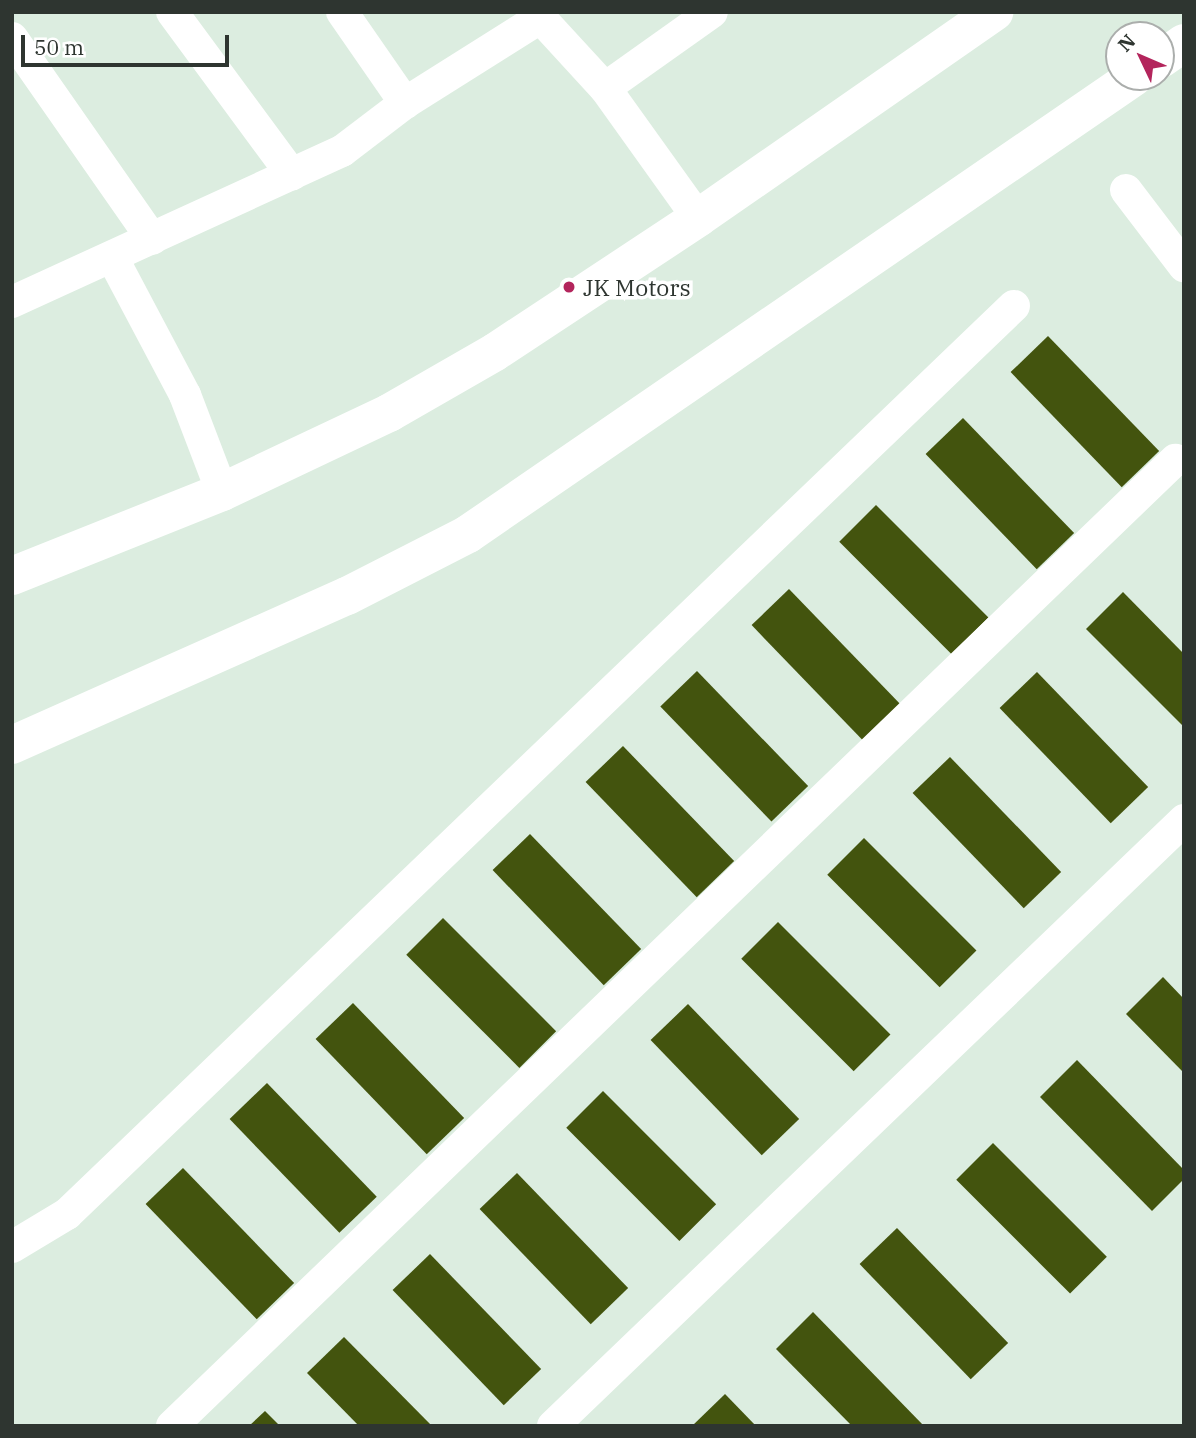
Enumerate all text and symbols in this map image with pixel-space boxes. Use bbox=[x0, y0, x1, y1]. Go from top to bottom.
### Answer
scale bar bbox=[24, 21, 233, 65]
north arrow bbox=[1105, 21, 1175, 91]
text: N bbox=[1112, 29, 1140, 57]
text: 50 m bbox=[34, 33, 84, 61]
place label: JK Motors bbox=[583, 273, 691, 301]
marker: JK Motors bbox=[561, 279, 577, 295]

